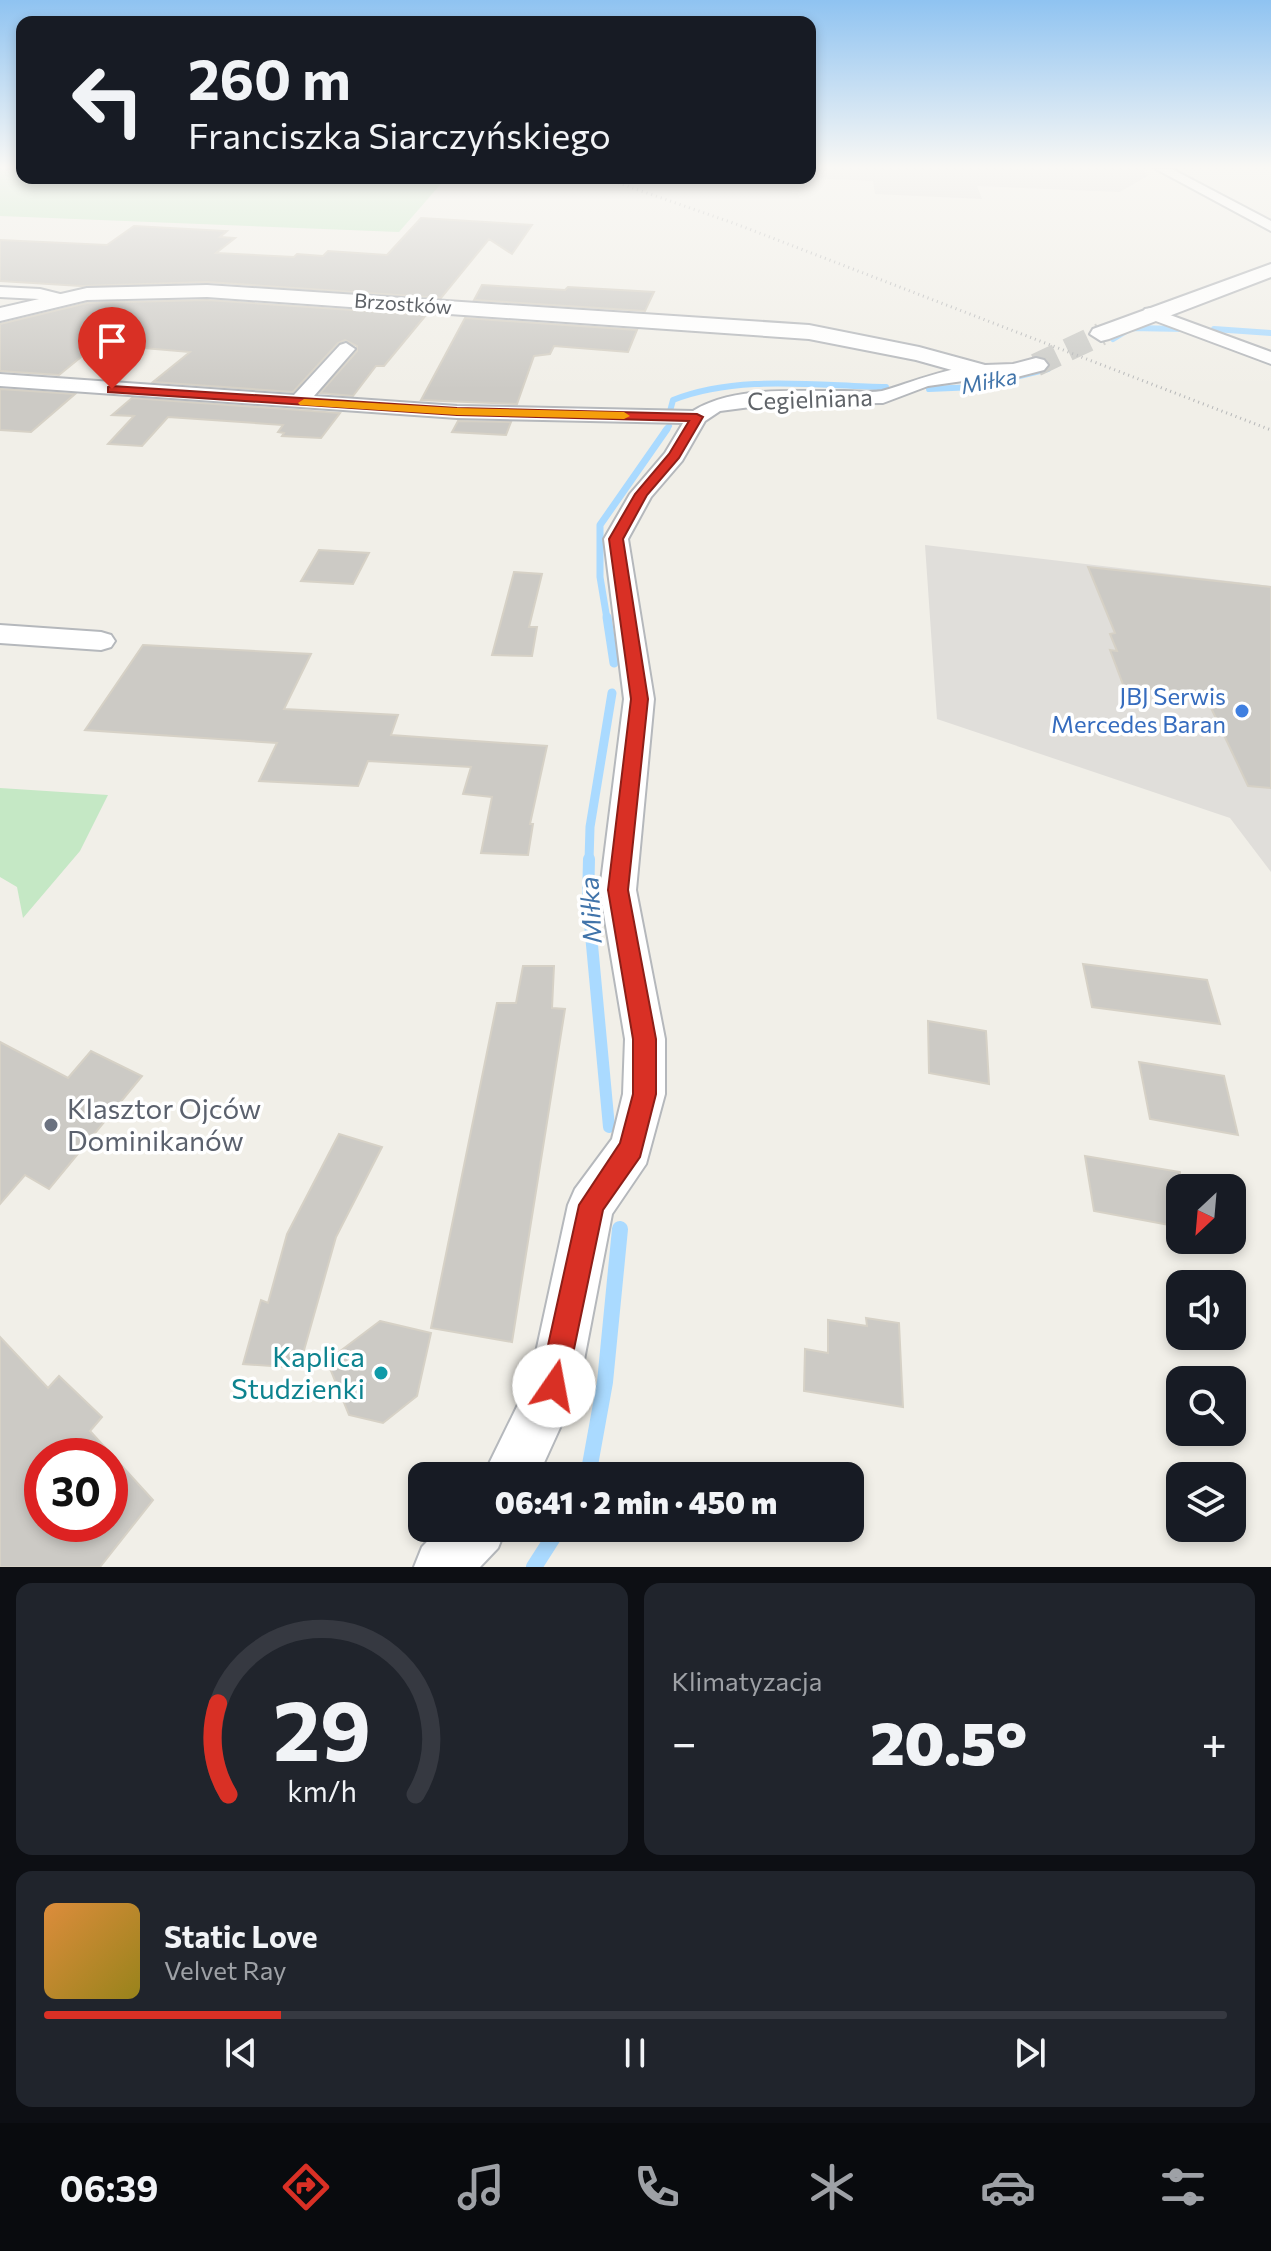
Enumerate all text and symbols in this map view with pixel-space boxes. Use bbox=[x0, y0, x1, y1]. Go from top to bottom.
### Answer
text: 260 m bbox=[188, 43, 351, 112]
icon: left bbox=[56, 48, 160, 152]
text: Franciszka Siarczyńskiego bbox=[188, 112, 611, 156]
street label: Brzostków bbox=[353, 288, 453, 318]
pin bbox=[78, 307, 146, 389]
icon: arrive bbox=[90, 319, 134, 363]
water label: Miłka bbox=[958, 362, 1019, 399]
street label: Cegielniana bbox=[747, 382, 873, 415]
place label: JBJ Serwis Mercedes Baran bbox=[1051, 681, 1226, 738]
marker: JBJ Serwis Mercedes Baran bbox=[1233, 702, 1251, 720]
water label: Miłka bbox=[572, 876, 607, 944]
place label: Klasztor Ojców Dominikanów bbox=[67, 1091, 261, 1157]
marker: Klasztor Ojców Dominikanów bbox=[42, 1116, 60, 1134]
north arrow bbox=[1166, 1174, 1246, 1254]
map controls bbox=[1166, 1174, 1246, 1542]
button: sound bbox=[1166, 1270, 1246, 1350]
place label: Kaplica Studzienki bbox=[231, 1339, 365, 1405]
position arrow bbox=[512, 1344, 596, 1428]
marker: Kaplica Studzienki bbox=[372, 1364, 390, 1382]
button: search bbox=[1166, 1366, 1246, 1446]
speed limit sign: 30 bbox=[24, 1438, 128, 1542]
button: layers bbox=[1166, 1462, 1246, 1542]
text: 06:41 · 2 min · 450 m bbox=[495, 1483, 777, 1520]
text: Klimatyzacja bbox=[672, 1665, 822, 1696]
text: 29 bbox=[273, 1676, 371, 1778]
text: 20.5° bbox=[870, 1704, 1027, 1777]
text: − bbox=[672, 1714, 697, 1768]
text: + bbox=[1201, 1714, 1227, 1768]
text: km/h bbox=[287, 1773, 357, 1808]
text: Static Love bbox=[164, 1917, 318, 1954]
text: Velvet Ray bbox=[164, 1954, 287, 1985]
icon: previous bbox=[219, 2031, 263, 2075]
icon: pause bbox=[613, 2031, 657, 2075]
icon: next bbox=[1008, 2031, 1052, 2075]
icon: directions bbox=[278, 2159, 334, 2215]
icon: music bbox=[453, 2159, 509, 2215]
icon: phone bbox=[629, 2159, 685, 2215]
icon: climate bbox=[804, 2159, 860, 2215]
icon: car bbox=[980, 2159, 1036, 2215]
icon: filters bbox=[1155, 2159, 1211, 2215]
text: 06:39 bbox=[60, 2165, 159, 2209]

